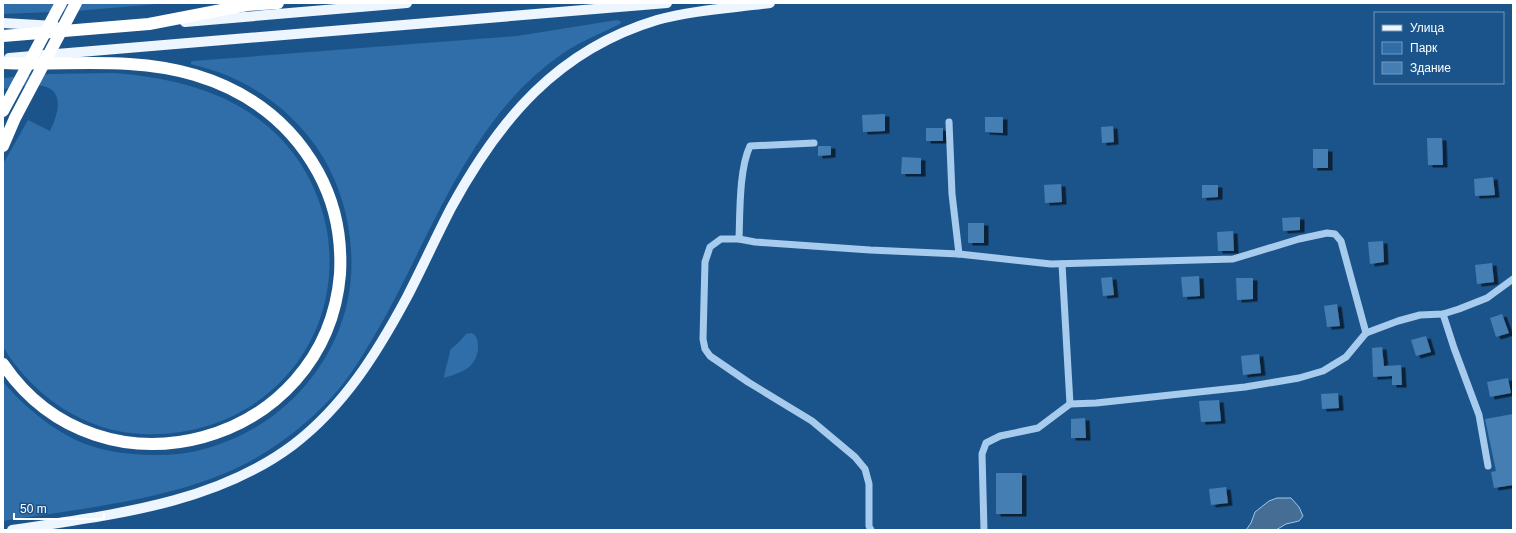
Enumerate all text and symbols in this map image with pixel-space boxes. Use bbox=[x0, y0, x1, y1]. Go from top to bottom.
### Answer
legend bbox=[1374, 12, 1504, 84]
text: Улица bbox=[1410, 21, 1444, 35]
text: Парк bbox=[1410, 41, 1438, 55]
text: Здание bbox=[1410, 61, 1451, 75]
scale bar bbox=[14, 495, 104, 521]
text: 50 m bbox=[20, 502, 47, 516]

